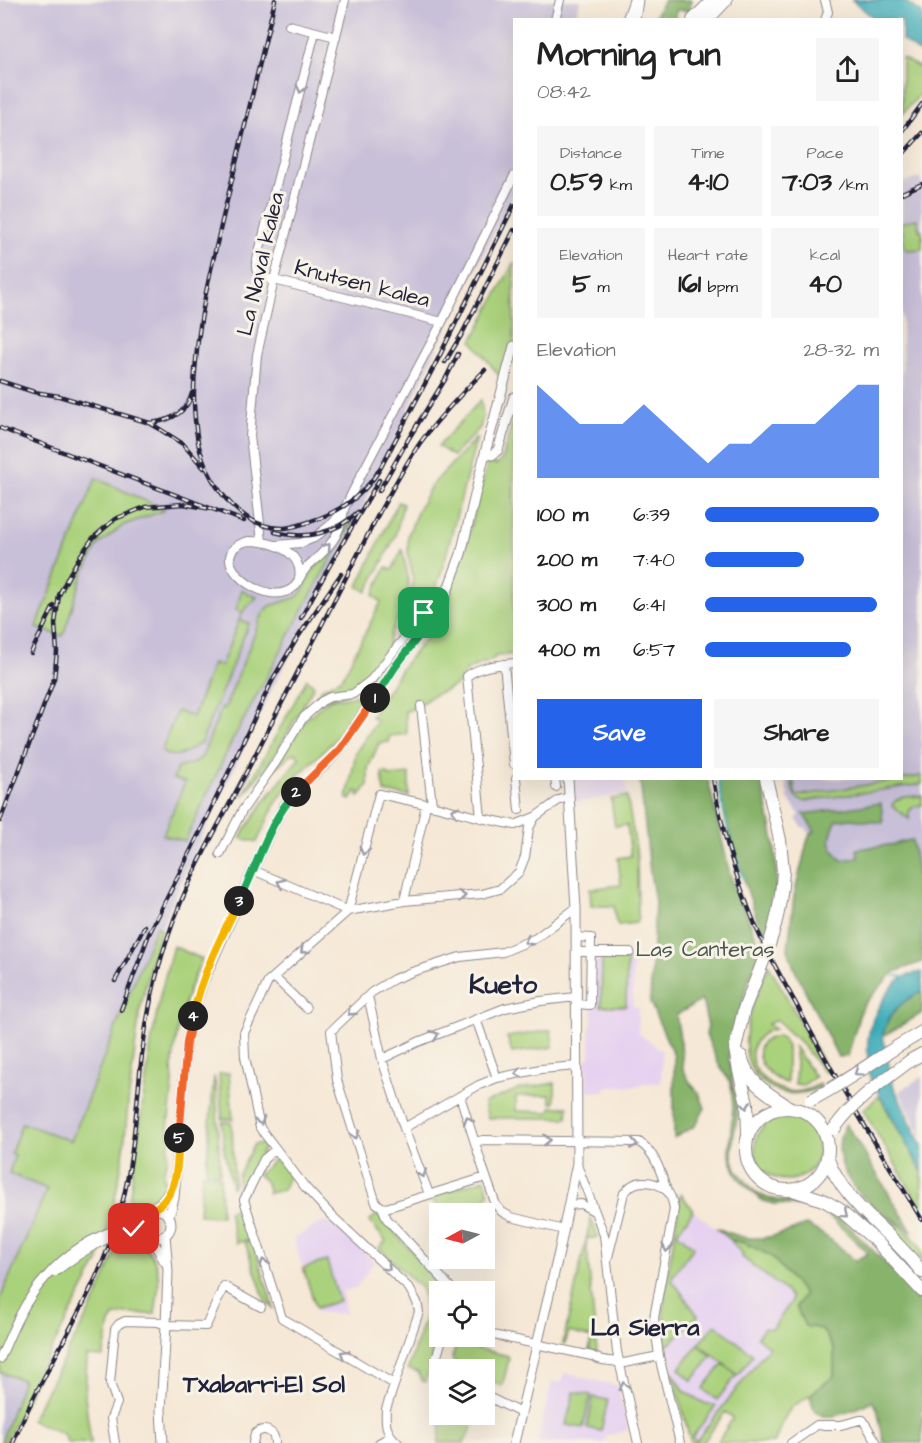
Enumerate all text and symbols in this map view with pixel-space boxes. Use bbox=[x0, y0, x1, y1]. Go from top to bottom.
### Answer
text: Morning run bbox=[537, 32, 721, 78]
button: share bbox=[816, 38, 879, 101]
text: 08:42 bbox=[537, 78, 591, 106]
one-way arrow bbox=[295, 83, 308, 93]
text: Distance bbox=[560, 142, 622, 164]
text: Time bbox=[691, 142, 725, 164]
text: Pace bbox=[806, 142, 844, 164]
text: 0.59 bbox=[550, 164, 603, 200]
text: 4:10 bbox=[687, 164, 729, 200]
text: 7:03 bbox=[782, 164, 832, 200]
text: km bbox=[603, 174, 632, 196]
text: /km bbox=[832, 174, 868, 196]
street label: La Naval kalea bbox=[229, 189, 293, 339]
text: Elevation bbox=[560, 244, 622, 266]
text: Heart rate bbox=[668, 244, 748, 266]
text: kcal bbox=[810, 244, 840, 266]
street label: Knutsen kalea bbox=[291, 252, 433, 316]
text: 5 bbox=[572, 266, 591, 302]
text: 161 bbox=[678, 266, 701, 302]
text: 40 bbox=[808, 266, 842, 302]
text: m bbox=[591, 276, 610, 298]
text: bpm bbox=[701, 276, 738, 298]
text: Elevation bbox=[537, 336, 616, 364]
text: 28–32 m bbox=[803, 336, 879, 364]
text: 100 m bbox=[537, 501, 588, 529]
text: 6:39 bbox=[633, 501, 670, 529]
one-way arrow bbox=[320, 543, 331, 554]
text: 200 m bbox=[537, 546, 597, 574]
text: 7:40 bbox=[633, 546, 675, 574]
pin bbox=[398, 587, 449, 638]
text: 300 m bbox=[537, 591, 596, 619]
text: 6:41 bbox=[633, 591, 665, 619]
icon: arrive bbox=[407, 596, 440, 629]
text: 400 m bbox=[537, 636, 599, 664]
text: 6:57 bbox=[633, 636, 675, 664]
pin: 1 bbox=[360, 683, 390, 713]
text: 1 bbox=[374, 687, 376, 709]
button: Save bbox=[537, 699, 702, 768]
button: Share bbox=[714, 699, 879, 768]
pin: 2 bbox=[281, 777, 311, 807]
text: 2 bbox=[291, 781, 301, 803]
one-way arrow bbox=[450, 806, 461, 818]
one-way arrow bbox=[359, 845, 371, 856]
one-way arrow bbox=[276, 878, 287, 890]
pin: 3 bbox=[224, 886, 254, 916]
text: 3 bbox=[235, 890, 243, 912]
one-way arrow bbox=[457, 890, 466, 903]
one-way arrow bbox=[524, 933, 535, 945]
park label: Las Canteras bbox=[635, 934, 775, 965]
one-way arrow bbox=[301, 943, 311, 954]
district label: Kueto bbox=[469, 967, 537, 1003]
pin: 4 bbox=[178, 1001, 208, 1031]
one-way arrow bbox=[348, 1004, 359, 1015]
text: 4 bbox=[188, 1005, 198, 1027]
one-way arrow bbox=[429, 1030, 440, 1042]
one-way arrow bbox=[854, 1065, 865, 1076]
one-way arrow bbox=[514, 1066, 524, 1079]
one-way arrow bbox=[739, 1100, 752, 1109]
one-way arrow bbox=[253, 1115, 265, 1126]
one-way arrow bbox=[463, 1115, 476, 1126]
pin: 5 bbox=[164, 1123, 194, 1153]
text: 5 bbox=[173, 1127, 185, 1149]
one-way arrow bbox=[347, 1129, 360, 1140]
one-way arrow bbox=[542, 1134, 551, 1146]
one-way arrow bbox=[629, 1137, 639, 1150]
one-way arrow bbox=[414, 1168, 427, 1179]
pin bbox=[108, 1203, 159, 1254]
north arrow bbox=[429, 1203, 495, 1269]
map controls bbox=[429, 1203, 495, 1425]
one-way arrow bbox=[837, 1207, 848, 1218]
icon: check bbox=[117, 1212, 150, 1245]
one-way arrow bbox=[661, 1242, 674, 1252]
one-way arrow bbox=[259, 1258, 271, 1269]
one-way arrow bbox=[380, 1260, 390, 1271]
button: locate bbox=[429, 1281, 495, 1347]
district label: La Sierra bbox=[590, 1311, 700, 1345]
one-way arrow bbox=[340, 1350, 350, 1362]
button: layers bbox=[429, 1359, 495, 1425]
district label: Txabarri-El Sol bbox=[182, 1368, 345, 1402]
one-way arrow bbox=[619, 1381, 632, 1391]

